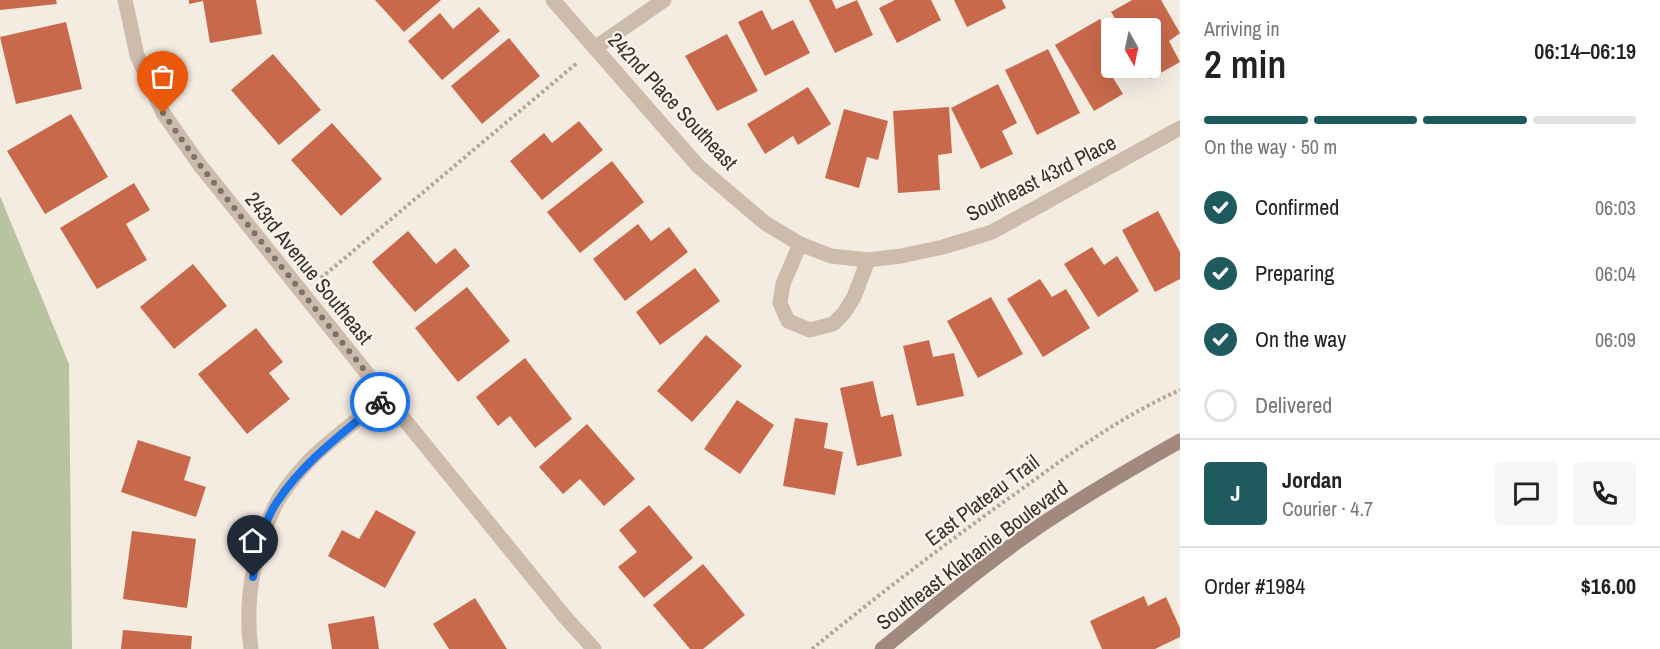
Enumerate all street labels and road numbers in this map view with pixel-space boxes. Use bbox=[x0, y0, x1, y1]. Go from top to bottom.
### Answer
street label: 242nd Place Southeast bbox=[602, 26, 744, 176]
street label: Southeast 43rd Place bbox=[961, 128, 1121, 228]
street label: 243rd Avenue Southeast bbox=[238, 186, 380, 350]
street label: East Plateau Trail bbox=[919, 448, 1045, 552]
street label: Southeast Klahanie Boulevard bbox=[870, 473, 1074, 637]

